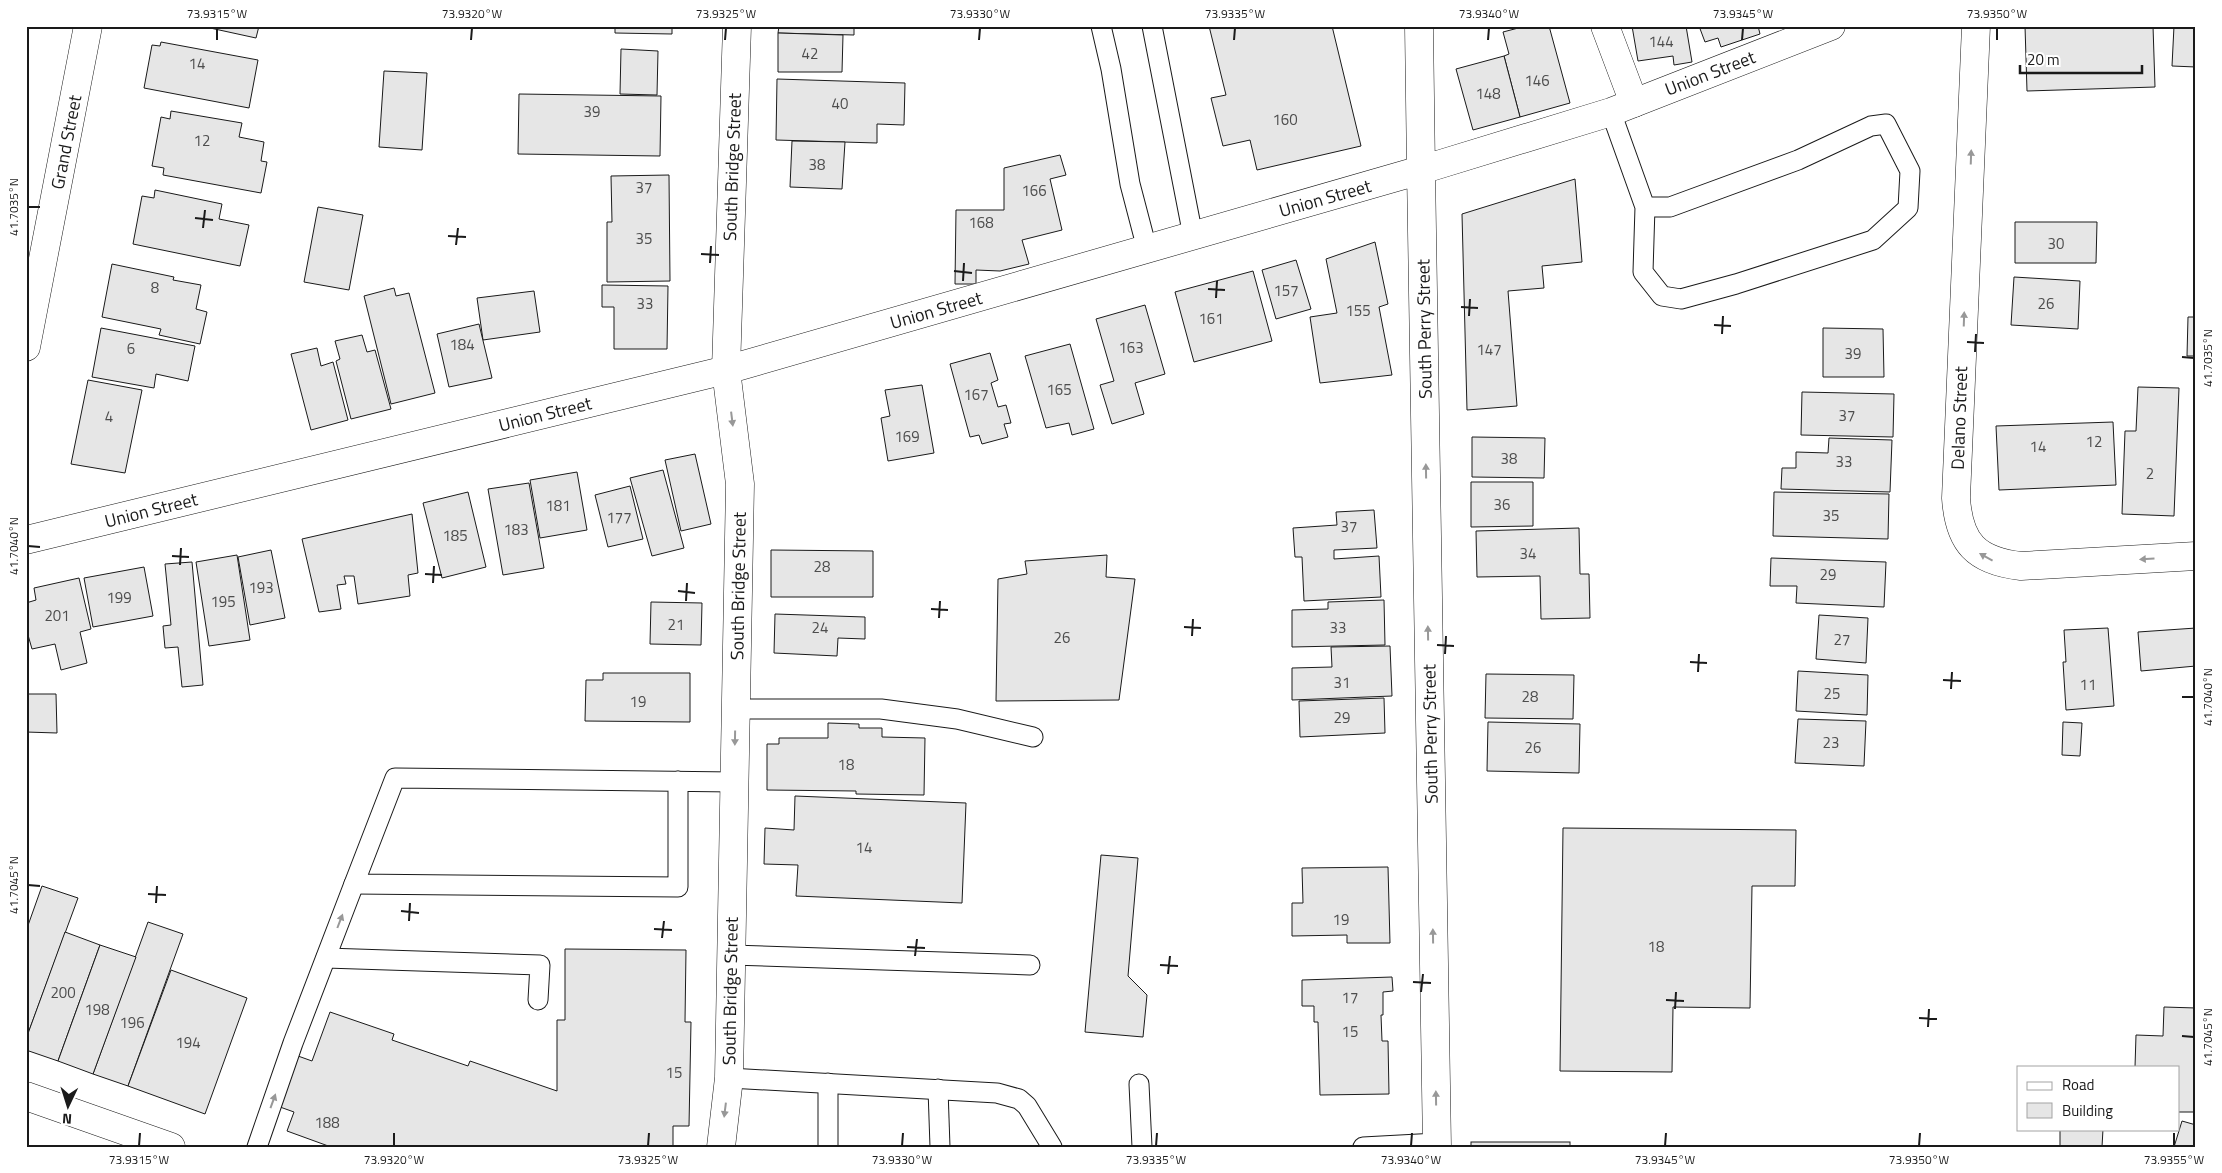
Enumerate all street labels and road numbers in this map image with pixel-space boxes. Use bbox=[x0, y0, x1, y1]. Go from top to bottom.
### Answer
street label: Union Street bbox=[1661, 43, 1760, 103]
street label: Grand Street bbox=[44, 92, 89, 192]
street label: South Bridge Street bbox=[716, 92, 748, 242]
street label: Union Street bbox=[1276, 172, 1375, 224]
street label: South Perry Street bbox=[1409, 258, 1439, 399]
street label: Union Street bbox=[887, 284, 986, 336]
street label: Delano Street bbox=[1944, 365, 1974, 470]
street label: Union Street bbox=[496, 389, 595, 439]
street label: Union Street bbox=[102, 485, 201, 535]
street label: South Bridge Street bbox=[723, 511, 753, 660]
street label: South Perry Street bbox=[1415, 663, 1445, 804]
street label: South Bridge Street bbox=[715, 916, 745, 1065]

